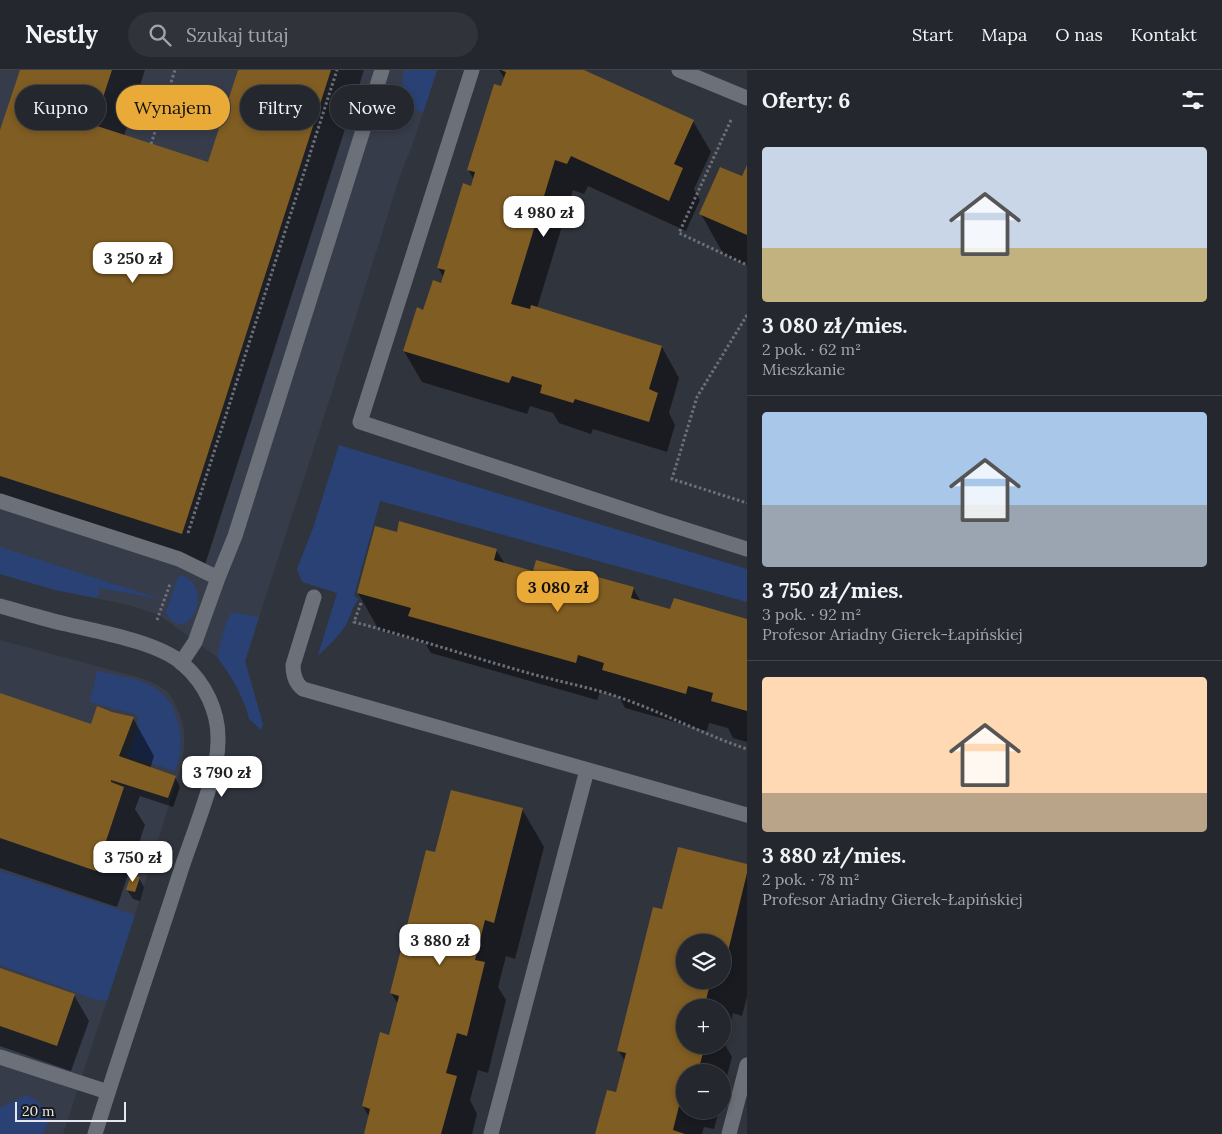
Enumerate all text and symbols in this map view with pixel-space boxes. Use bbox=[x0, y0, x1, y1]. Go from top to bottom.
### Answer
search box bbox=[128, 12, 478, 57]
text: Nestly bbox=[25, 19, 98, 50]
icon: search bbox=[146, 21, 174, 49]
text: Szukaj tutaj bbox=[186, 23, 289, 47]
text: Start bbox=[912, 23, 953, 46]
text: Mapa bbox=[981, 23, 1027, 46]
text: O nas bbox=[1055, 23, 1103, 46]
text: Kontakt bbox=[1131, 23, 1197, 46]
chip: Kupno bbox=[15, 85, 106, 130]
chip: Wynajem bbox=[116, 85, 230, 130]
chip: Filtry bbox=[240, 85, 320, 130]
chip: Nowe bbox=[330, 85, 414, 130]
icon: filters bbox=[1179, 86, 1207, 114]
text: Oferty: 6 bbox=[762, 87, 850, 114]
icon: home bbox=[940, 179, 1030, 269]
pin: 4 980 zł bbox=[492, 196, 596, 238]
text: 4 980 zł bbox=[514, 202, 574, 222]
pin: 3 250 zł bbox=[81, 242, 185, 284]
text: 3 250 zł bbox=[104, 248, 162, 268]
text: 3 080 zł/mies. bbox=[762, 312, 907, 339]
text: 2 pok. · 62 m² bbox=[762, 339, 861, 359]
text: Mieszkanie bbox=[762, 359, 845, 379]
icon: home bbox=[940, 445, 1030, 535]
pin: 3 080 zł bbox=[506, 570, 610, 613]
text: 3 080 zł bbox=[528, 577, 588, 597]
text: 3 750 zł/mies. bbox=[762, 577, 903, 604]
text: 3 pok. · 92 m² bbox=[762, 604, 862, 624]
text: Profesor Ariadny Gierek-Łapińskiej bbox=[762, 624, 1023, 644]
icon: home bbox=[940, 710, 1030, 800]
pin: 3 790 zł bbox=[170, 756, 274, 798]
text: 3 790 zł bbox=[193, 762, 251, 782]
pin: 3 750 zł bbox=[81, 840, 185, 883]
text: 3 880 zł/mies. bbox=[762, 842, 906, 869]
text: 3 750 zł bbox=[104, 847, 162, 867]
text: 2 pok. · 78 m² bbox=[762, 869, 860, 889]
text: Profesor Ariadny Gierek-Łapińskiej bbox=[762, 889, 1023, 909]
pin: 3 880 zł bbox=[388, 924, 492, 966]
text: 3 880 zł bbox=[410, 930, 470, 950]
map controls bbox=[676, 934, 731, 1119]
button: layers bbox=[676, 934, 731, 989]
button: + bbox=[676, 999, 731, 1054]
button: − bbox=[676, 1064, 731, 1119]
scale bar bbox=[15, 1099, 126, 1122]
text: 20 m bbox=[22, 1102, 54, 1120]

